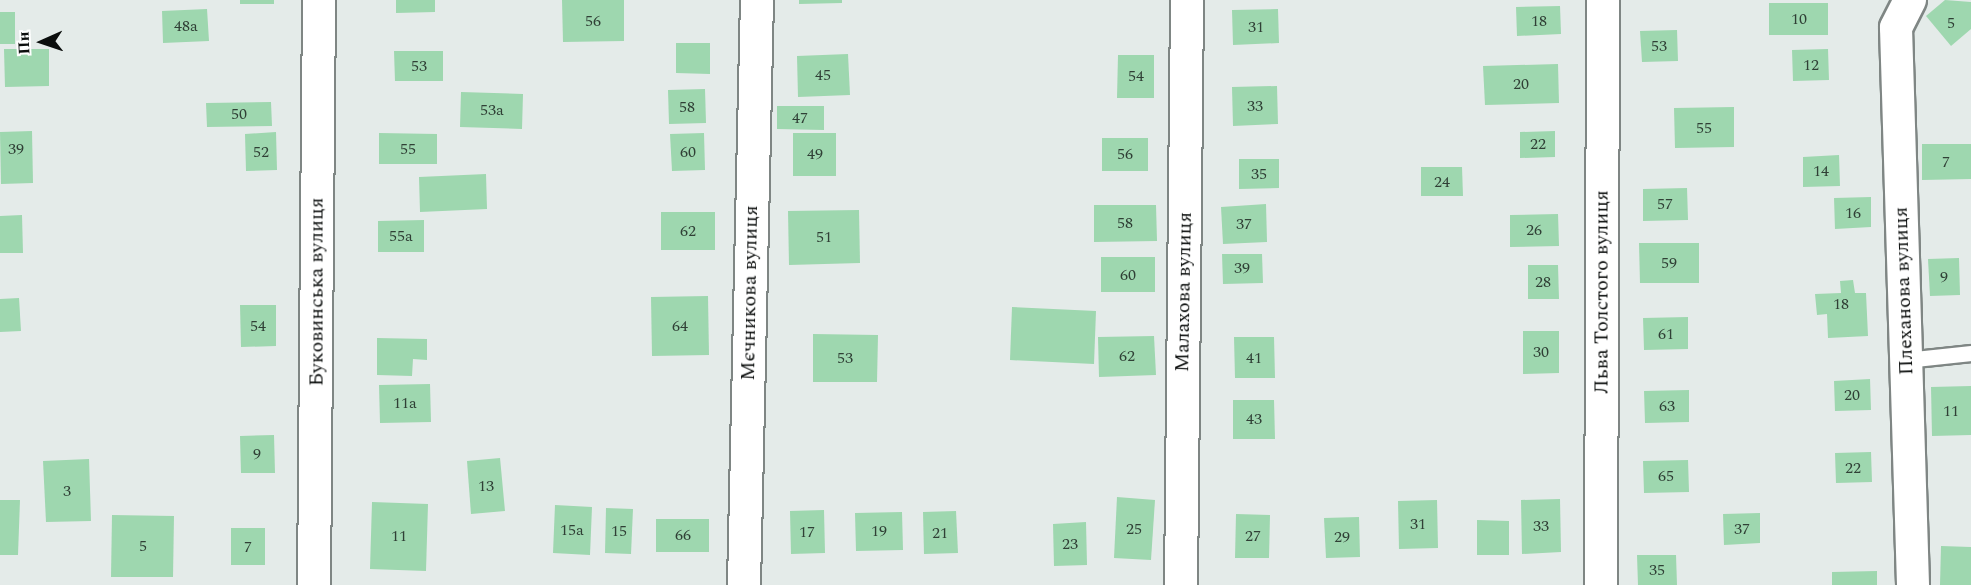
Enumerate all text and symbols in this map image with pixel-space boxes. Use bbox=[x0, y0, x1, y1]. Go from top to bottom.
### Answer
house number: 10 bbox=[1791, 9, 1807, 29]
house number: 56 bbox=[585, 11, 601, 31]
house number: 18 bbox=[1531, 11, 1547, 31]
north arrow bbox=[12, 12, 72, 72]
house number: 5 bbox=[1947, 13, 1955, 33]
house number: 48а bbox=[174, 16, 198, 36]
house number: 31 bbox=[1248, 17, 1264, 37]
text: Пн bbox=[11, 31, 37, 55]
house number: 53 bbox=[1651, 36, 1667, 56]
house number: 12 bbox=[1803, 55, 1819, 75]
house number: 53 bbox=[411, 56, 427, 76]
house number: 45 bbox=[815, 65, 831, 85]
house number: 54 bbox=[1128, 66, 1144, 86]
house number: 20 bbox=[1513, 74, 1529, 94]
house number: 33 bbox=[1247, 96, 1263, 116]
house number: 58 bbox=[679, 97, 695, 117]
house number: 53а bbox=[480, 100, 504, 120]
house number: 50 bbox=[231, 104, 247, 124]
house number: 47 bbox=[792, 108, 808, 128]
house number: 55 bbox=[1696, 118, 1712, 138]
house number: 22 bbox=[1530, 134, 1546, 154]
house number: 39 bbox=[8, 139, 24, 159]
house number: 55 bbox=[400, 139, 416, 159]
house number: 52 bbox=[253, 142, 269, 162]
house number: 60 bbox=[680, 142, 696, 162]
house number: 49 bbox=[807, 144, 823, 164]
house number: 56 bbox=[1117, 144, 1133, 164]
house number: 7 bbox=[1942, 152, 1950, 172]
house number: 14 bbox=[1813, 161, 1829, 181]
house number: 35 bbox=[1251, 164, 1267, 184]
house number: 24 bbox=[1434, 172, 1450, 192]
street label: Льва Толстого вулиця bbox=[1590, 190, 1614, 394]
house number: 57 bbox=[1657, 194, 1673, 214]
street label: Буковинська вулиця bbox=[305, 198, 329, 386]
house number: 16 bbox=[1845, 203, 1861, 223]
street label: Мєчникова вулиця bbox=[736, 205, 764, 381]
street label: Плеханова вулиця bbox=[1889, 206, 1919, 376]
street label: Малахова вулиця bbox=[1171, 212, 1197, 372]
house number: 58 bbox=[1117, 213, 1133, 233]
house number: 37 bbox=[1236, 214, 1252, 234]
house number: 26 bbox=[1526, 220, 1542, 240]
house number: 62 bbox=[680, 221, 696, 241]
house number: 55а bbox=[389, 226, 413, 246]
house number: 51 bbox=[816, 227, 832, 247]
house number: 59 bbox=[1661, 253, 1677, 273]
house number: 39 bbox=[1234, 258, 1250, 278]
house number: 60 bbox=[1120, 265, 1136, 285]
house number: 9 bbox=[1940, 267, 1948, 287]
house number: 28 bbox=[1535, 272, 1551, 292]
house number: 18 bbox=[1833, 294, 1849, 314]
house number: 54 bbox=[250, 316, 266, 336]
house number: 64 bbox=[672, 316, 688, 336]
house number: 61 bbox=[1658, 324, 1674, 344]
house number: 30 bbox=[1533, 342, 1549, 362]
house number: 62 bbox=[1119, 346, 1135, 366]
house number: 53 bbox=[837, 348, 853, 368]
house number: 41 bbox=[1246, 348, 1262, 368]
house number: 20 bbox=[1844, 385, 1860, 405]
house number: 11а bbox=[393, 393, 417, 413]
house number: 63 bbox=[1659, 396, 1675, 416]
house number: 11 bbox=[1943, 401, 1959, 421]
house number: 43 bbox=[1246, 409, 1262, 429]
house number: 9 bbox=[253, 444, 261, 464]
house number: 22 bbox=[1845, 458, 1861, 478]
house number: 65 bbox=[1658, 466, 1674, 486]
house number: 13 bbox=[478, 476, 494, 496]
house number: 3 bbox=[63, 481, 71, 501]
house number: 31 bbox=[1410, 514, 1426, 534]
house number: 33 bbox=[1533, 516, 1549, 536]
house number: 25 bbox=[1126, 519, 1142, 539]
house number: 37 bbox=[1734, 519, 1750, 539]
house number: 15а bbox=[560, 520, 584, 540]
house number: 15 bbox=[611, 521, 627, 541]
house number: 19 bbox=[871, 521, 887, 541]
house number: 17 bbox=[799, 522, 815, 542]
house number: 21 bbox=[932, 523, 948, 543]
house number: 66 bbox=[675, 525, 691, 545]
house number: 11 bbox=[391, 526, 407, 546]
house number: 27 bbox=[1245, 526, 1261, 546]
house number: 29 bbox=[1334, 527, 1350, 547]
house number: 23 bbox=[1062, 534, 1078, 554]
house number: 5 bbox=[139, 536, 147, 556]
house number: 7 bbox=[244, 537, 252, 557]
house number: 35 bbox=[1649, 560, 1665, 580]

